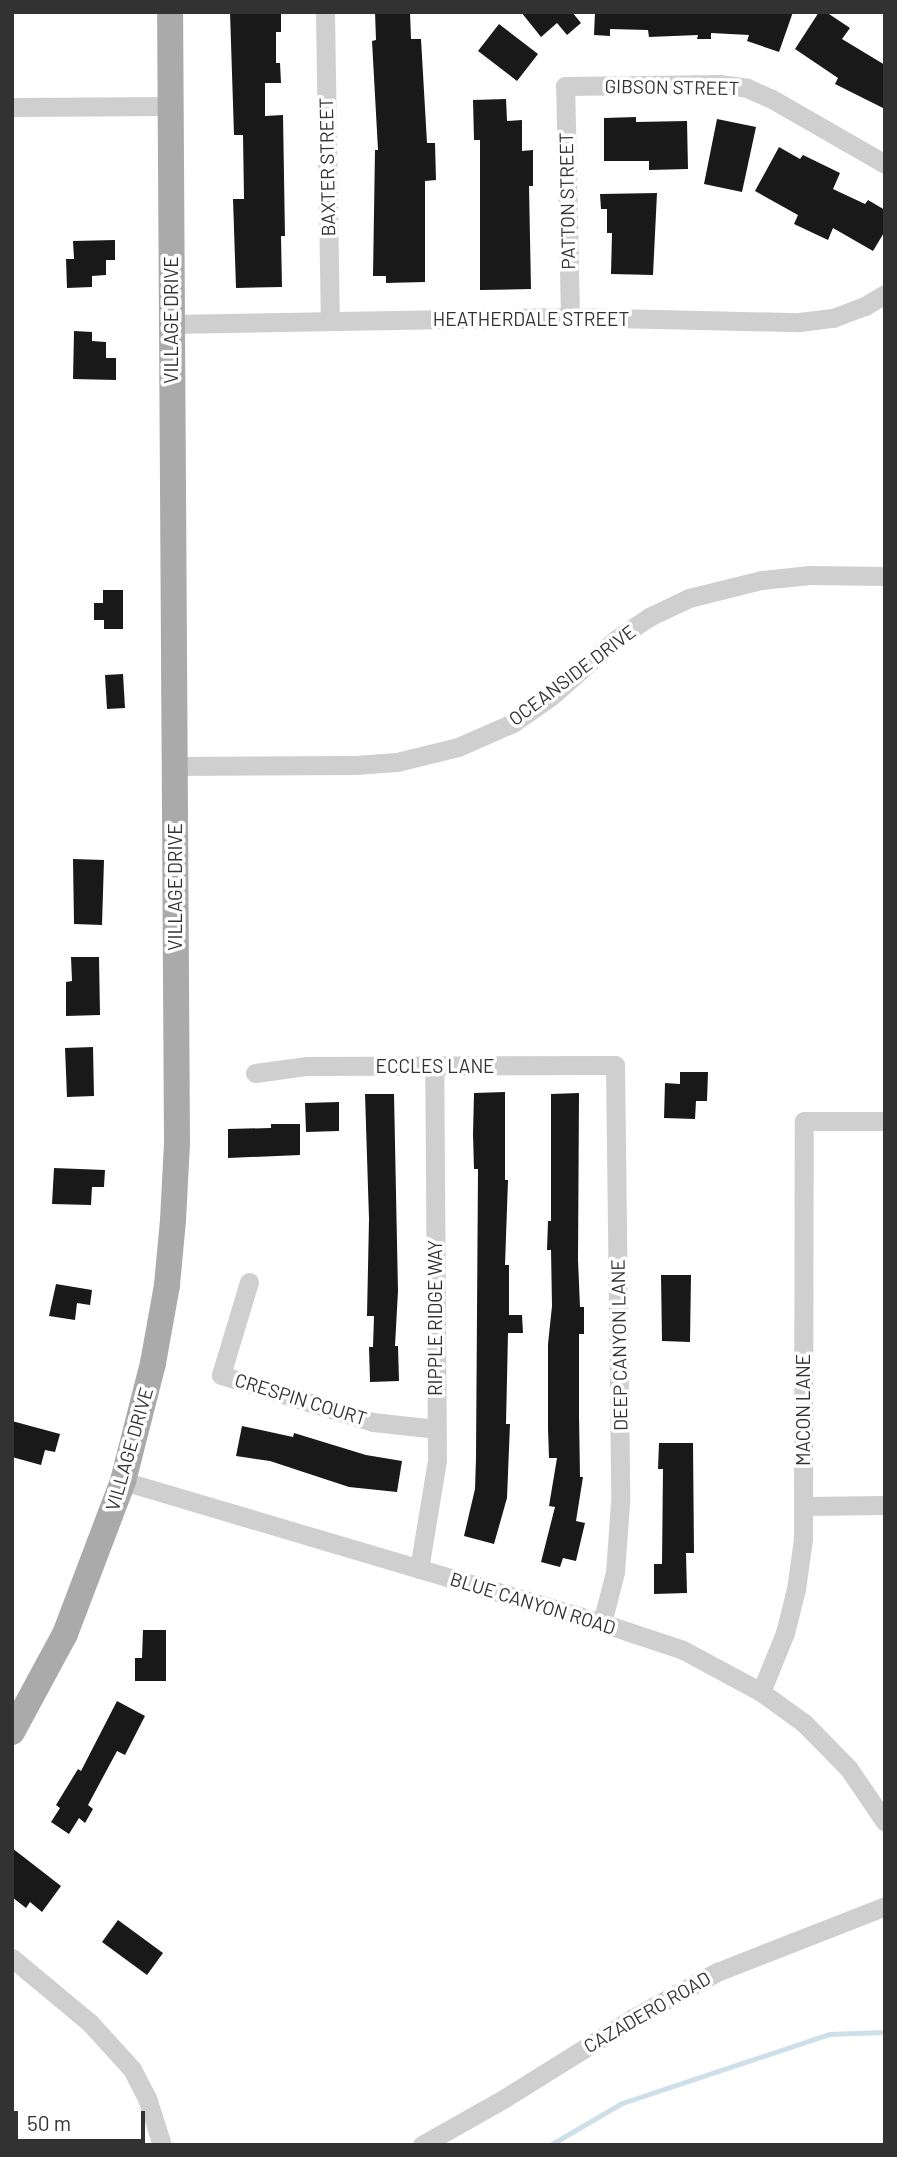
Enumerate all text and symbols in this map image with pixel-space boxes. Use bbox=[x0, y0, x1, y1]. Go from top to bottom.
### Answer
street label: GIBSON STREET bbox=[604, 74, 740, 100]
street label: BAXTER STREET bbox=[314, 97, 340, 237]
street label: PATTON STREET bbox=[554, 132, 580, 270]
street label: VILLAGE DRIVE bbox=[160, 256, 182, 384]
street label: HEATHERDALE STREET bbox=[433, 308, 629, 330]
street label: OCEANSIDE DRIVE bbox=[504, 620, 640, 730]
street label: VILLAGE DRIVE bbox=[164, 823, 186, 951]
street label: ECCLES LANE bbox=[376, 1055, 494, 1077]
street label: RIPPLE RIDGE WAY bbox=[424, 1240, 446, 1396]
street label: DEEP CANYON LANE bbox=[606, 1259, 632, 1431]
street label: MACON LANE bbox=[792, 1354, 814, 1466]
street label: CRESPIN COURT bbox=[232, 1368, 370, 1430]
street label: VILLAGE DRIVE bbox=[100, 1385, 158, 1513]
street label: BLUE CANYON ROAD bbox=[448, 1567, 618, 1639]
street label: CAZADERO ROAD bbox=[580, 1966, 714, 2058]
scale bar bbox=[18, 2098, 149, 2142]
text: 50 m bbox=[27, 2110, 71, 2135]

